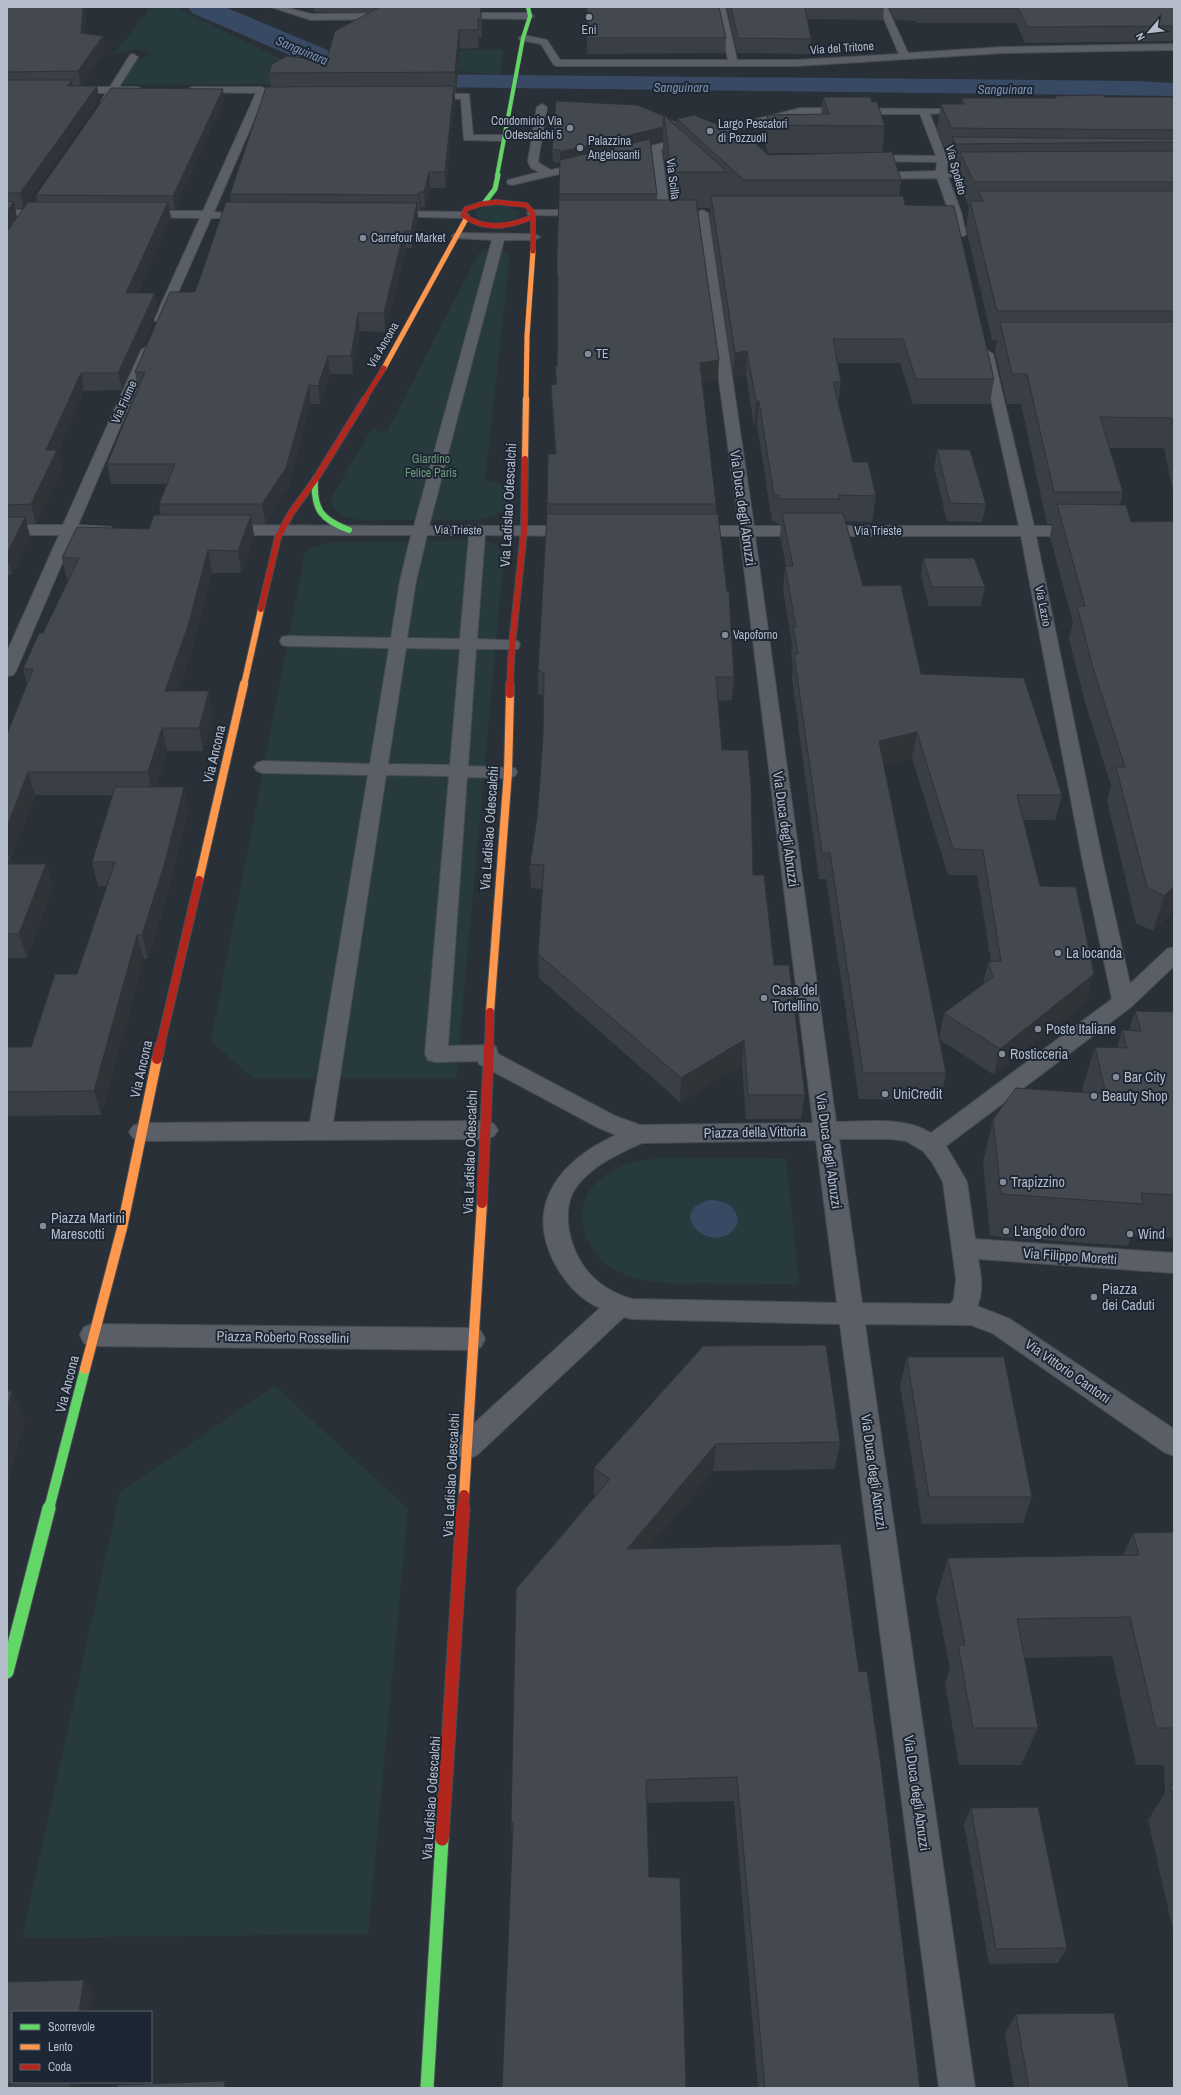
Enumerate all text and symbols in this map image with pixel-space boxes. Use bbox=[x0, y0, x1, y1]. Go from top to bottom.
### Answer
marker: Eni bbox=[584, 12, 594, 22]
north arrow bbox=[1129, 12, 1169, 52]
place label: Eni bbox=[582, 22, 596, 38]
text: N bbox=[1132, 31, 1148, 43]
water label: Sanguinara bbox=[273, 32, 331, 69]
street label: Via del Tritone bbox=[810, 38, 874, 58]
water label: Sanguinara bbox=[653, 79, 709, 96]
water label: Sanguinara bbox=[977, 81, 1033, 98]
place label: Condominio Via Odescalchi 5 bbox=[491, 113, 563, 143]
place label: Largo Pescatori di Pozzuoli bbox=[718, 116, 787, 146]
marker: Condominio Via Odescalchi 5 bbox=[565, 123, 575, 133]
marker: Largo Pescatori di Pozzuoli bbox=[705, 126, 715, 136]
place label: Palazzina Angelosanti bbox=[587, 133, 640, 163]
marker: Palazzina Angelosanti bbox=[575, 143, 585, 153]
street label: Via Spoleto bbox=[942, 143, 970, 197]
street label: Via Scilla bbox=[663, 157, 684, 201]
place label: Carrefour Market bbox=[371, 230, 446, 246]
marker: Carrefour Market bbox=[358, 233, 368, 243]
street label: Via Ancona bbox=[364, 319, 403, 371]
place label: TE bbox=[596, 346, 609, 362]
marker: TE bbox=[583, 349, 593, 359]
street label: Via Fiume bbox=[107, 378, 141, 426]
street label: Via Ladislao Odescalchi bbox=[496, 442, 520, 568]
street label: Via Duca degli Abruzzi bbox=[726, 449, 760, 567]
park label: Giardino Felice Paris bbox=[405, 451, 457, 481]
street label: Via Trieste bbox=[434, 522, 482, 538]
street label: Via Trieste bbox=[854, 523, 902, 539]
street label: Via Lazio bbox=[1031, 584, 1055, 628]
place label: Vapoforno bbox=[733, 627, 778, 643]
marker: Vapoforno bbox=[720, 630, 730, 640]
street label: Via Ancona bbox=[199, 723, 229, 785]
street label: Via Ladislao Odescalchi bbox=[476, 765, 502, 891]
street label: Via Duca degli Abruzzi bbox=[769, 770, 803, 888]
place label: La locanda bbox=[1066, 944, 1123, 962]
marker: La locanda bbox=[1053, 948, 1063, 958]
place label: Casa del Tortellino bbox=[772, 981, 819, 1015]
marker: Casa del Tortellino bbox=[759, 993, 769, 1003]
place label: Poste Italiane bbox=[1046, 1020, 1116, 1038]
marker: Poste Italiane bbox=[1033, 1024, 1043, 1034]
street label: Via Ancona bbox=[126, 1038, 156, 1100]
place label: Rosticceria bbox=[1010, 1045, 1069, 1063]
marker: Rosticceria bbox=[997, 1049, 1007, 1059]
place label: Bar City bbox=[1124, 1068, 1166, 1086]
marker: Bar City bbox=[1111, 1072, 1121, 1082]
place label: UniCredit bbox=[893, 1085, 942, 1103]
place label: Beauty Shop bbox=[1102, 1087, 1168, 1105]
marker: UniCredit bbox=[880, 1089, 890, 1099]
street label: Via Ladislao Odescalchi bbox=[459, 1090, 481, 1214]
marker: Beauty Shop bbox=[1089, 1091, 1099, 1101]
street label: Via Duca degli Abruzzi bbox=[812, 1092, 846, 1210]
street label: Piazza della Vittoria bbox=[704, 1122, 807, 1142]
place label: Trapizzino bbox=[1011, 1173, 1065, 1191]
marker: Trapizzino bbox=[998, 1177, 1008, 1187]
place label: Piazza Martini Marescotti bbox=[51, 1209, 125, 1243]
marker: Piazza Martini Marescotti bbox=[38, 1221, 48, 1231]
place label: L'angolo d'oro bbox=[1014, 1222, 1085, 1240]
place label: Wind bbox=[1138, 1225, 1165, 1243]
marker: L'angolo d'oro bbox=[1001, 1226, 1011, 1236]
marker: Wind bbox=[1125, 1229, 1135, 1239]
street label: Via Filippo Moretti bbox=[1022, 1244, 1118, 1268]
place label: Piazza dei Caduti bbox=[1102, 1280, 1155, 1314]
marker: Piazza dei Caduti bbox=[1089, 1292, 1099, 1302]
street label: Piazza Roberto Rossellini bbox=[216, 1327, 350, 1347]
street label: Via Vittorio Cantoni bbox=[1022, 1335, 1114, 1407]
street label: Via Ancona bbox=[51, 1353, 83, 1415]
street label: Via Ladislao Odescalchi bbox=[439, 1412, 463, 1538]
street label: Via Duca degli Abruzzi bbox=[857, 1413, 891, 1531]
street label: Via Duca degli Abruzzi bbox=[900, 1734, 934, 1852]
street label: Via Ladislao Odescalchi bbox=[418, 1735, 444, 1861]
legend bbox=[12, 2011, 152, 2083]
text: Scorrevole bbox=[48, 2019, 95, 2035]
text: Lento bbox=[48, 2039, 73, 2055]
text: Coda bbox=[48, 2059, 72, 2075]

